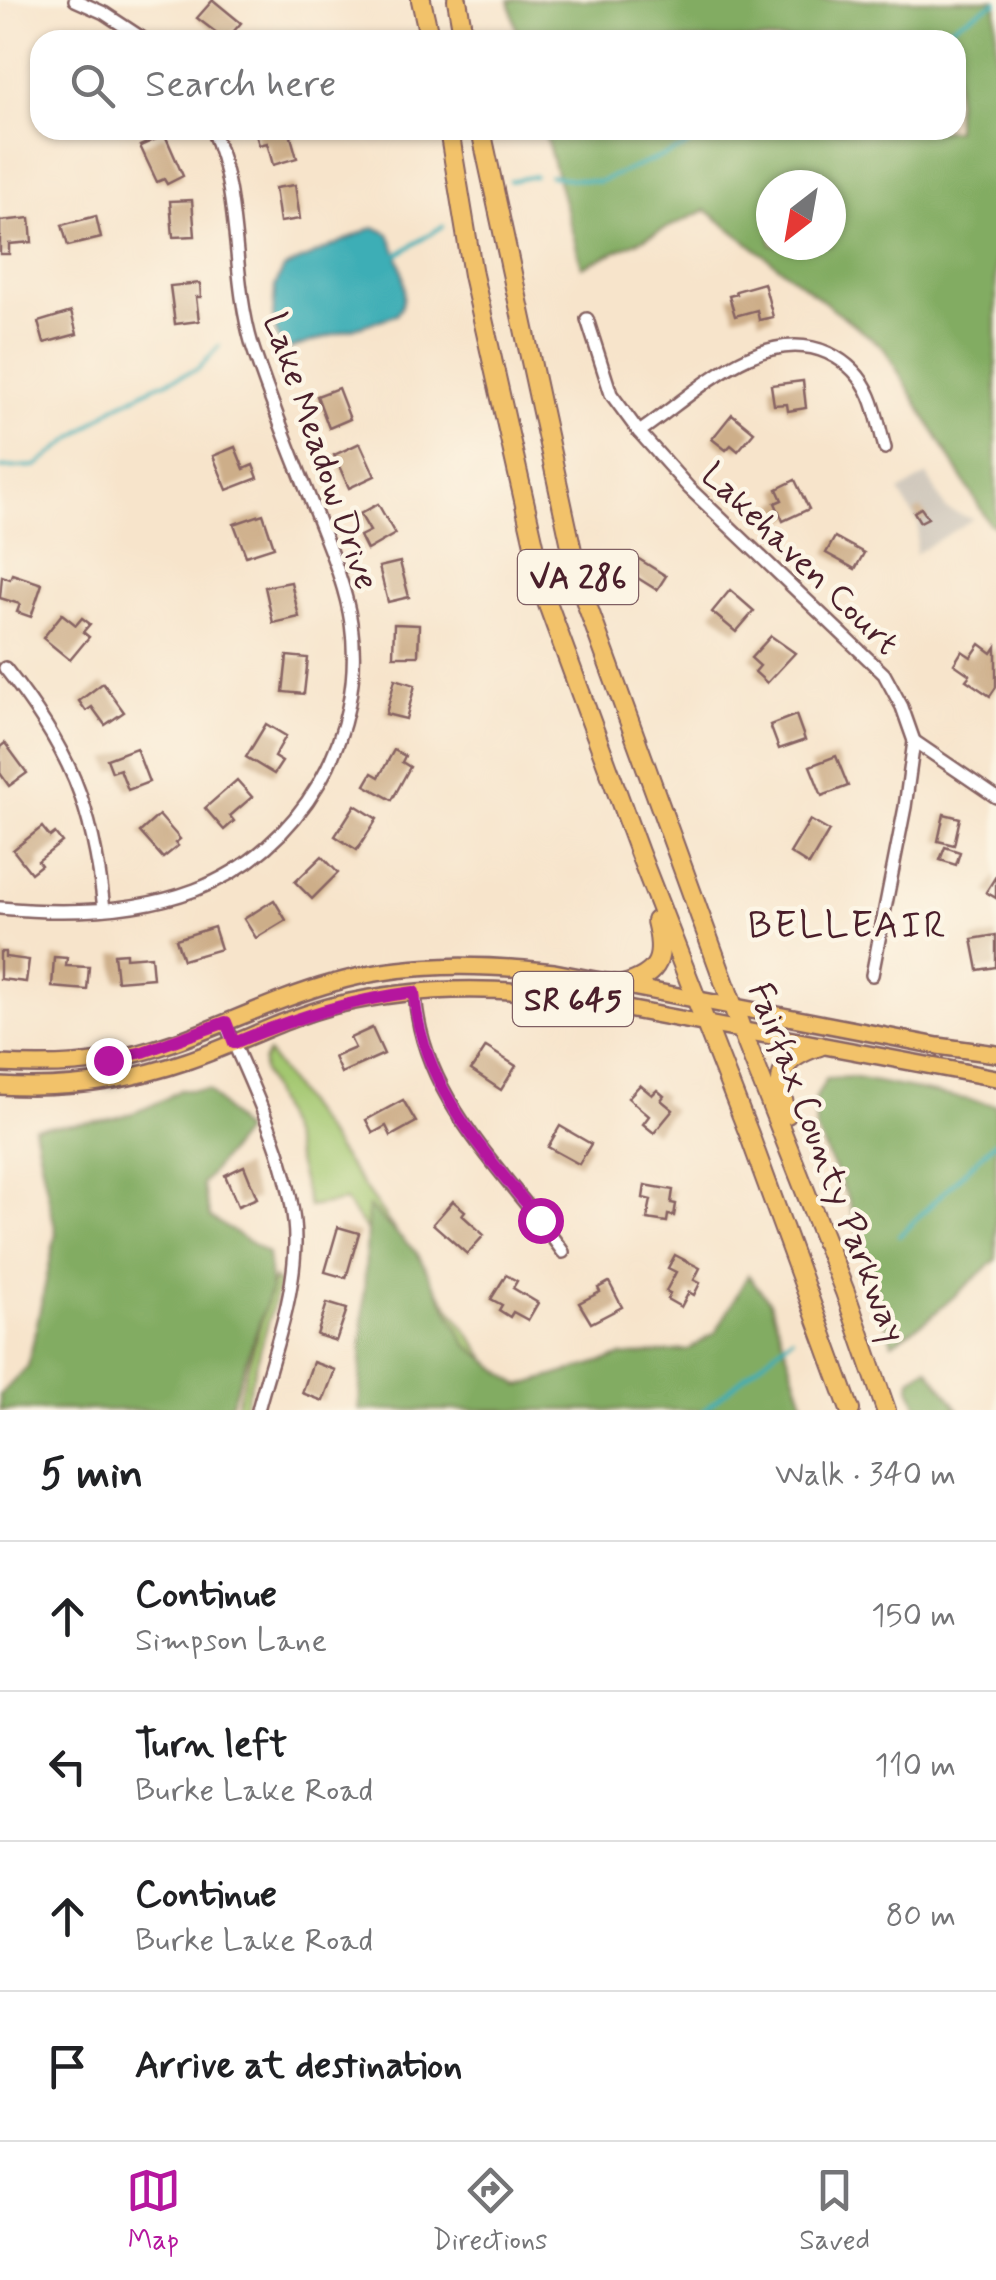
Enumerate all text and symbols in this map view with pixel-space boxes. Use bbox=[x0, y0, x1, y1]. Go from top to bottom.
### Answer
search box bbox=[30, 30, 966, 140]
icon: search bbox=[65, 58, 120, 113]
text: Search here bbox=[145, 61, 336, 110]
north arrow bbox=[756, 170, 846, 260]
street label: Lake Meadow Drive bbox=[251, 307, 389, 596]
street label: Lakehaven Court bbox=[691, 453, 909, 666]
road number: VA 286 bbox=[518, 550, 638, 604]
district label: BELLEAIR bbox=[748, 902, 948, 951]
road number: SR 645 bbox=[513, 972, 633, 1026]
street label: Fairfax County Parkway bbox=[736, 976, 916, 1349]
route end bbox=[86, 1038, 132, 1084]
route start bbox=[518, 1198, 564, 1244]
text: 5 min bbox=[40, 1448, 143, 1503]
text: Walk · 340 m bbox=[775, 1454, 956, 1496]
text: Continue bbox=[135, 1571, 277, 1620]
icon: ahead bbox=[40, 1589, 95, 1644]
text: 150 m bbox=[871, 1595, 956, 1637]
text: Simpson Lane bbox=[135, 1620, 327, 1662]
text: Turn left bbox=[135, 1721, 287, 1770]
icon: left bbox=[40, 1739, 95, 1794]
text: 110 m bbox=[875, 1745, 956, 1787]
text: Burke Lake Road bbox=[135, 1770, 373, 1812]
text: Continue bbox=[135, 1871, 277, 1920]
icon: ahead bbox=[40, 1889, 95, 1944]
text: 80 m bbox=[886, 1895, 956, 1937]
text: Burke Lake Road bbox=[135, 1920, 373, 1962]
icon: arrive bbox=[40, 2039, 95, 2094]
text: Arrive at destination bbox=[135, 2042, 462, 2091]
tab: Map bbox=[126, 2163, 181, 2260]
tab: Directions bbox=[433, 2163, 548, 2260]
tab: Saved bbox=[799, 2163, 870, 2260]

